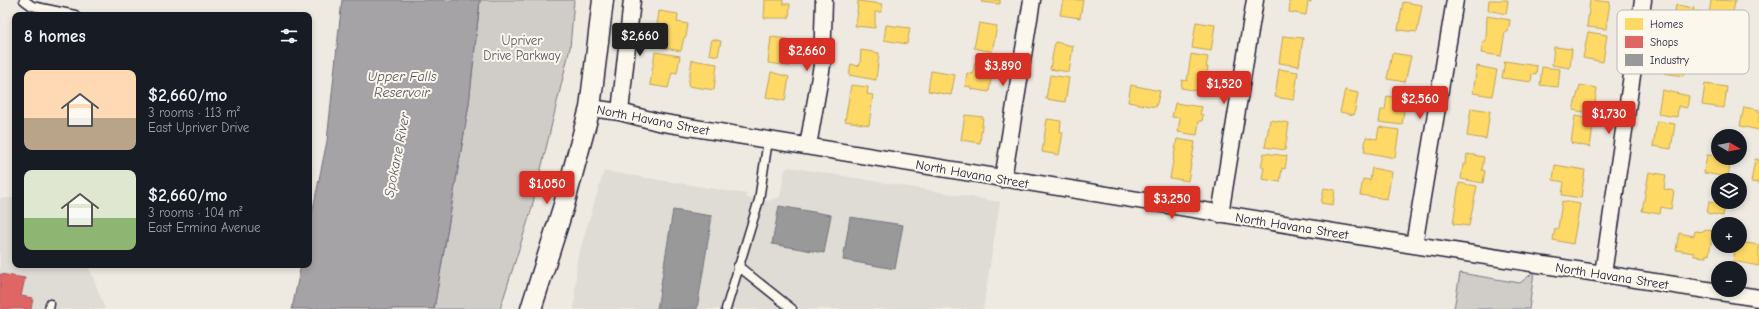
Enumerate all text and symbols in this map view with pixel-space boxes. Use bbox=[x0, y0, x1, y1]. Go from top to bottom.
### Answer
legend bbox=[1617, 10, 1749, 74]
text: Homes bbox=[1650, 18, 1683, 31]
pin: $2,660 bbox=[607, 23, 673, 57]
icon: filters bbox=[278, 25, 300, 47]
text: 8 homes bbox=[24, 27, 86, 46]
text: $2,660 bbox=[621, 28, 659, 43]
park label: Upriver Drive Parkway bbox=[483, 33, 561, 63]
text: Shops bbox=[1650, 36, 1679, 49]
pin: $2,660 bbox=[774, 38, 840, 72]
text: $2,660 bbox=[788, 43, 826, 58]
pin: $3,890 bbox=[970, 53, 1036, 87]
text: Industry bbox=[1650, 54, 1689, 67]
text: $3,890 bbox=[984, 58, 1022, 73]
water label: Upper Falls Reservoir bbox=[367, 68, 437, 101]
pin: $1,520 bbox=[1191, 71, 1257, 105]
text: $1,520 bbox=[1206, 76, 1242, 91]
icon: home bbox=[56, 86, 104, 134]
text: $2,660/mo bbox=[148, 86, 227, 105]
pin: $2,560 bbox=[1387, 86, 1453, 120]
text: $2,560 bbox=[1401, 91, 1439, 106]
pin: $1,730 bbox=[1576, 101, 1642, 135]
street label: North Havana Street bbox=[595, 102, 712, 139]
text: 3 rooms · 113 m² bbox=[148, 105, 240, 120]
text: $1,730 bbox=[1591, 106, 1627, 121]
water label: Spokane River bbox=[380, 110, 414, 199]
text: East Upriver Drive bbox=[148, 120, 249, 135]
north arrow bbox=[1711, 129, 1747, 165]
map controls bbox=[1711, 129, 1747, 297]
street label: North Havana Street bbox=[914, 157, 1031, 192]
pin: $1,050 bbox=[514, 171, 580, 205]
button: layers bbox=[1711, 173, 1747, 209]
text: $1,050 bbox=[528, 176, 566, 191]
icon: home bbox=[56, 186, 104, 234]
text: $2,660/mo bbox=[148, 186, 227, 205]
pin: $3,250 bbox=[1139, 186, 1205, 220]
text: $3,250 bbox=[1153, 191, 1191, 206]
text: 3 rooms · 104 m² bbox=[148, 205, 242, 220]
street label: North Havana Street bbox=[1234, 210, 1351, 243]
button: + bbox=[1711, 217, 1747, 253]
text: East Ermina Avenue bbox=[148, 220, 261, 235]
street label: North Havana Street bbox=[1554, 260, 1671, 293]
button: − bbox=[1711, 261, 1747, 297]

